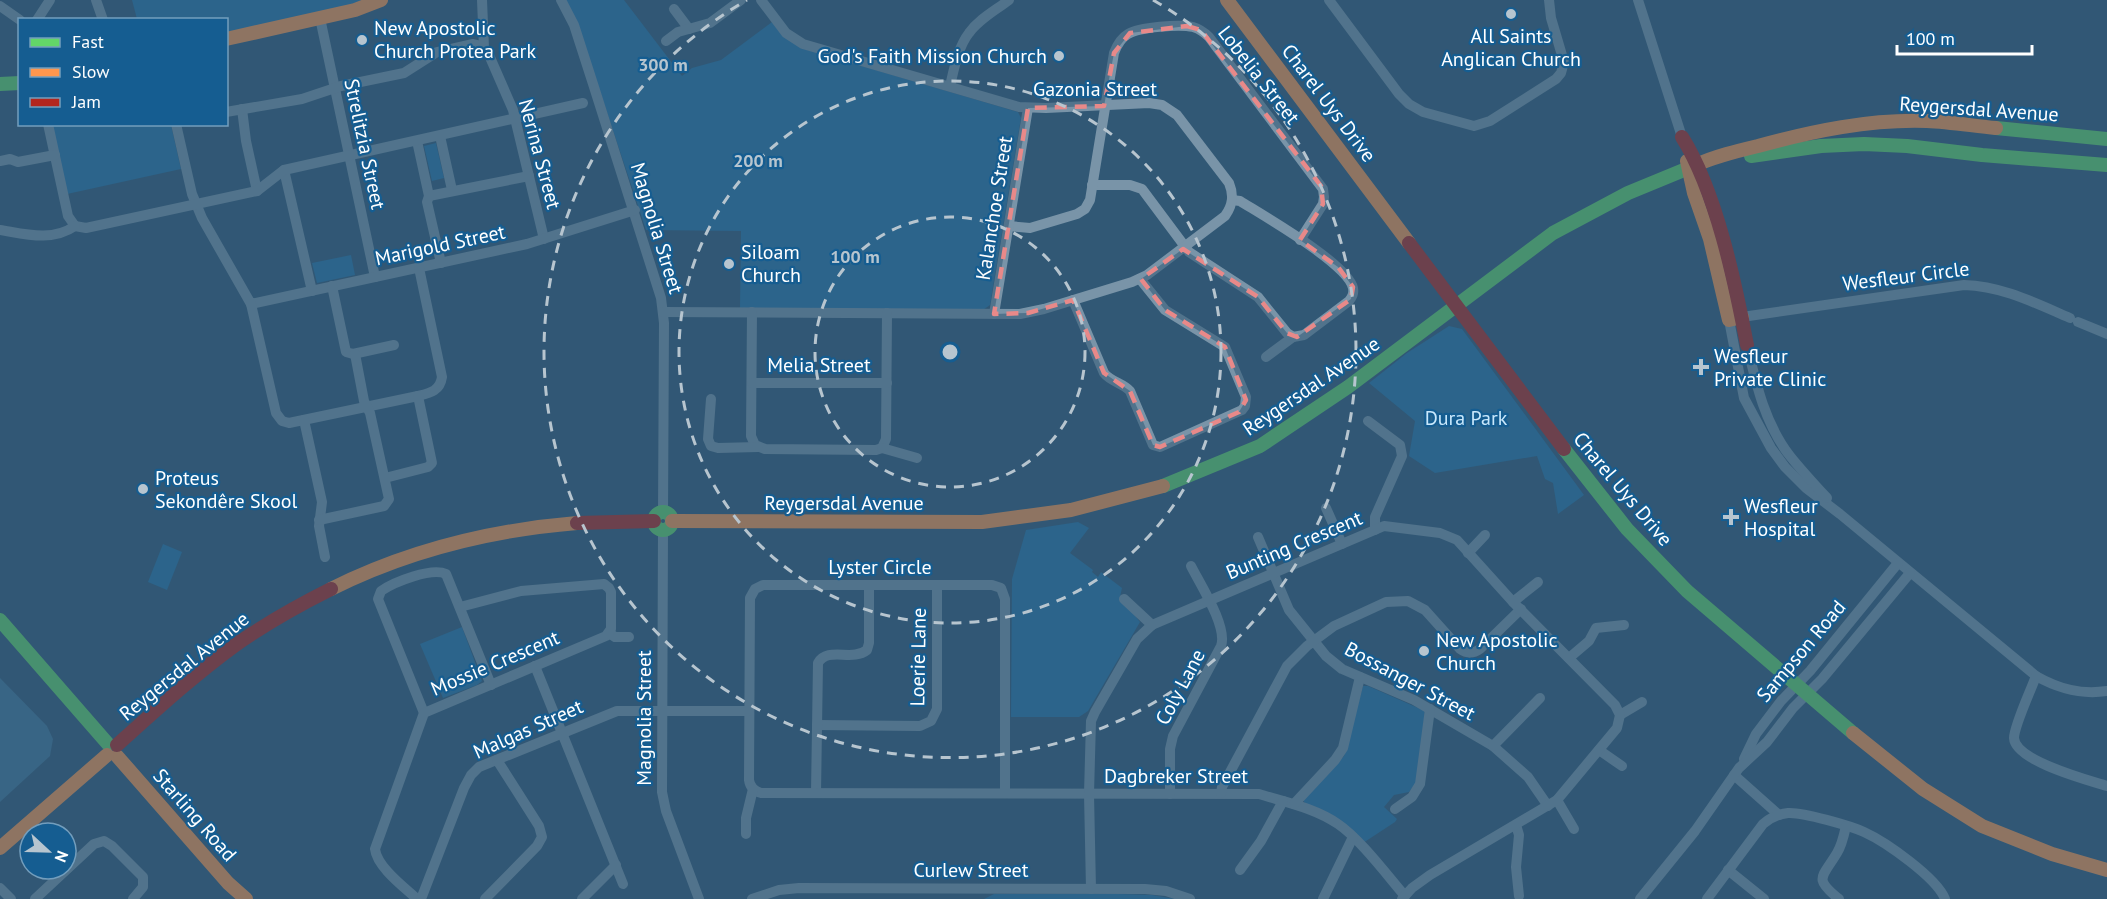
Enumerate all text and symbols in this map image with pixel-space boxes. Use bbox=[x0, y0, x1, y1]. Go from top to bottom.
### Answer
marker: All Saints Anglican Church bbox=[1504, 7, 1518, 21]
place label: New Apostolic Church Protea Park bbox=[374, 15, 536, 64]
legend bbox=[18, 18, 228, 126]
scale bar bbox=[1897, 18, 2032, 56]
street label: Lobelia Street bbox=[1212, 20, 1306, 130]
place label: All Saints Anglican Church bbox=[1441, 23, 1581, 72]
text: 100 m bbox=[1906, 27, 1955, 50]
text: Fast bbox=[72, 30, 104, 53]
marker: New Apostolic Church Protea Park bbox=[355, 33, 369, 47]
street label: Charel Uys Drive bbox=[1276, 39, 1382, 167]
place label: God's Faith Mission Church bbox=[817, 43, 1047, 69]
marker: God's Faith Mission Church bbox=[1052, 49, 1066, 63]
text: 300 m bbox=[638, 53, 688, 76]
text: Slow bbox=[72, 60, 110, 83]
street label: Strelitzia Street bbox=[338, 76, 392, 212]
street label: Gazonia Street bbox=[1033, 76, 1157, 102]
text: Jam bbox=[71, 90, 101, 113]
street label: Reygersdal Avenue bbox=[1899, 90, 2059, 128]
street label: Nerina Street bbox=[513, 96, 567, 212]
street label: Kalanchoe Street bbox=[970, 134, 1018, 282]
text: 200 m bbox=[733, 149, 783, 172]
street label: Magnolia Street bbox=[625, 159, 689, 297]
street label: Marigold Street bbox=[373, 218, 508, 271]
place label: Siloam Church bbox=[741, 239, 801, 288]
text: 100 m bbox=[830, 245, 880, 268]
street label: Wesfleur Circle bbox=[1841, 255, 1971, 297]
marker: Siloam Church bbox=[722, 257, 736, 271]
street label: Reygersdal Avenue bbox=[1238, 331, 1384, 441]
centre of rings bbox=[940, 342, 960, 362]
place label: Wesfleur Private Clinic bbox=[1714, 343, 1826, 392]
street label: Melia Street bbox=[767, 352, 871, 378]
marker: Wesfleur Private Clinic bbox=[1692, 358, 1710, 376]
park label: Dura Park bbox=[1425, 405, 1508, 431]
street label: Charel Uys Drive bbox=[1568, 426, 1678, 552]
place label: Proteus Sekondêre Skool bbox=[155, 465, 297, 514]
marker: Proteus Sekondêre Skool bbox=[136, 482, 150, 496]
street label: Reygersdal Avenue bbox=[764, 490, 924, 516]
place label: Wesfleur Hospital bbox=[1744, 493, 1818, 542]
street label: Bunting Crescent bbox=[1222, 505, 1366, 585]
marker: Wesfleur Hospital bbox=[1722, 508, 1740, 526]
street label: Lyster Circle bbox=[828, 554, 932, 580]
street label: Sampson Road bbox=[1751, 595, 1851, 707]
street label: Reygersdal Avenue bbox=[114, 606, 254, 726]
street label: Loerie Lane bbox=[904, 607, 932, 707]
street label: Mossie Crescent bbox=[427, 624, 563, 702]
place label: New Apostolic Church bbox=[1436, 627, 1557, 676]
street label: Bossanger Street bbox=[1340, 636, 1480, 726]
marker: New Apostolic Church bbox=[1417, 644, 1431, 658]
street label: Coly Lane bbox=[1149, 645, 1211, 729]
street label: Magnolia Street bbox=[631, 650, 657, 786]
street label: Malgas Street bbox=[469, 693, 587, 765]
street label: Starling Road bbox=[148, 763, 242, 867]
street label: Dagbreker Street bbox=[1104, 763, 1248, 789]
north arrow bbox=[18, 821, 78, 881]
text: N bbox=[51, 848, 73, 865]
street label: Curlew Street bbox=[913, 857, 1029, 883]

